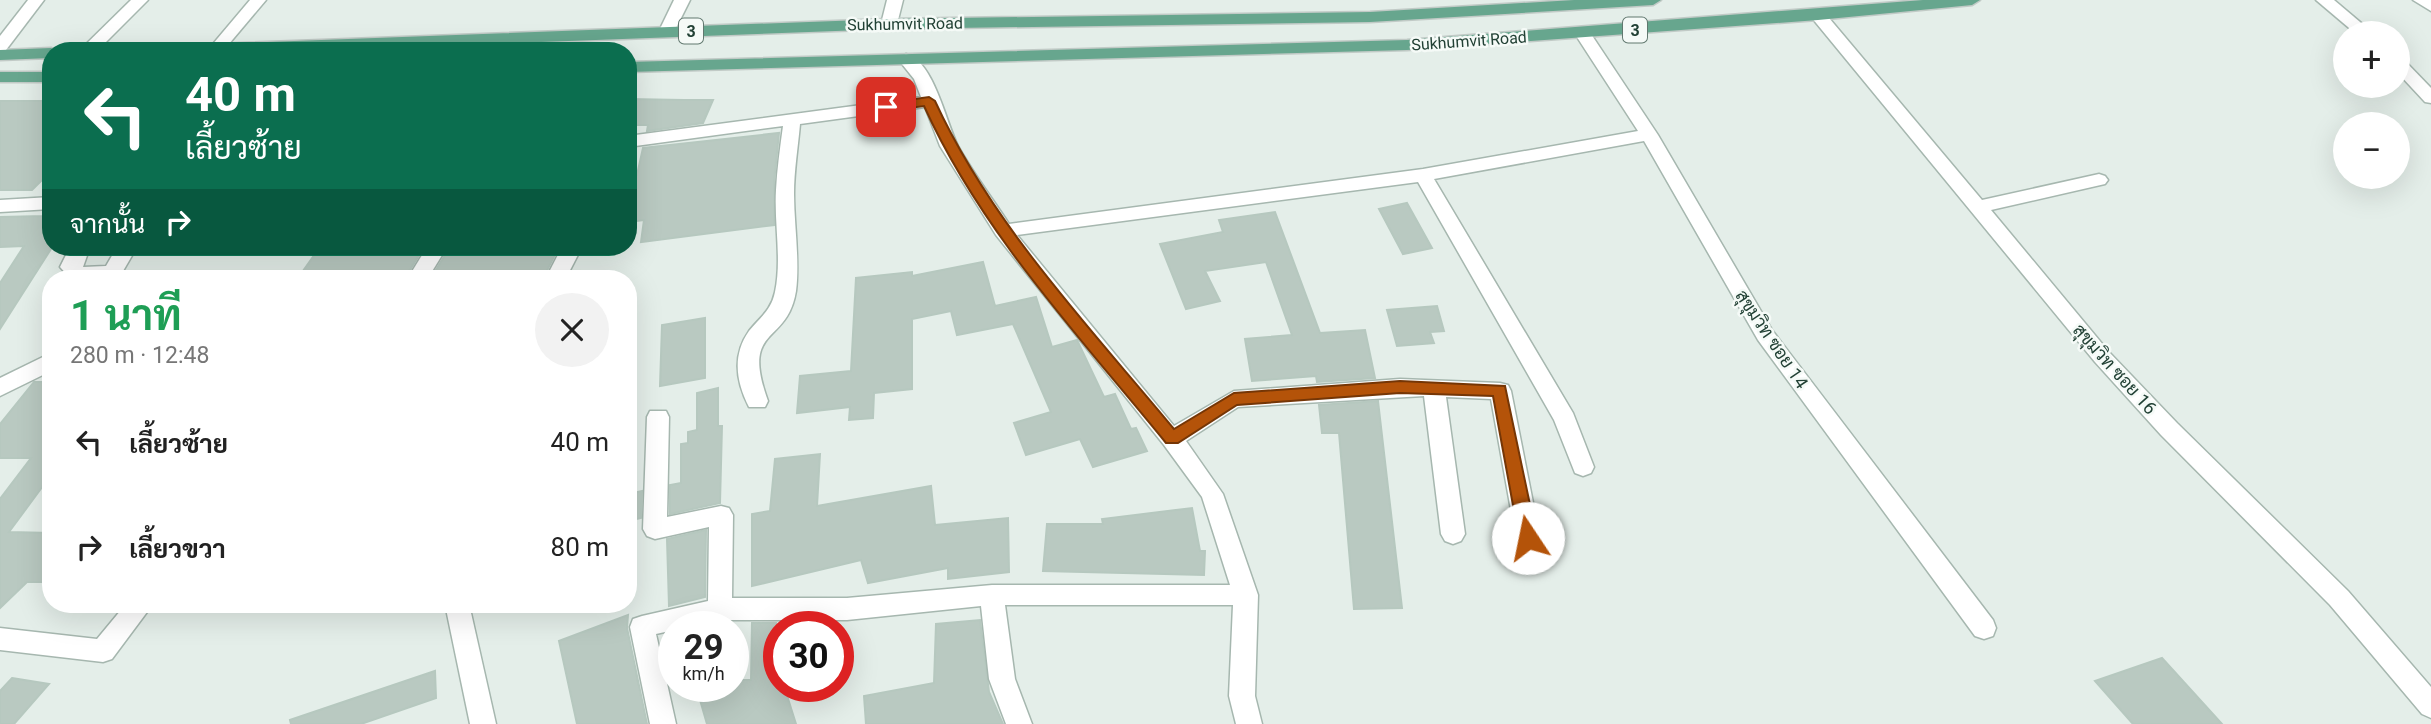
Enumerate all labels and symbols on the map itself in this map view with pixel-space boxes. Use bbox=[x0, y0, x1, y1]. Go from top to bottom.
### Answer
street label: Sukhumvit Road bbox=[847, 13, 963, 35]
road number: 3 bbox=[1623, 18, 1647, 42]
road number: 3 bbox=[679, 19, 703, 44]
street label: Sukhumvit Road bbox=[1411, 27, 1527, 55]
pin bbox=[856, 77, 916, 137]
street label: สุขุมวิท ซอย 14 bbox=[1730, 286, 1813, 393]
street label: สุขุมวิท ซอย 16 bbox=[2067, 319, 2161, 420]
position arrow bbox=[1491, 501, 1565, 575]
speed limit sign: 30 bbox=[763, 611, 854, 702]

